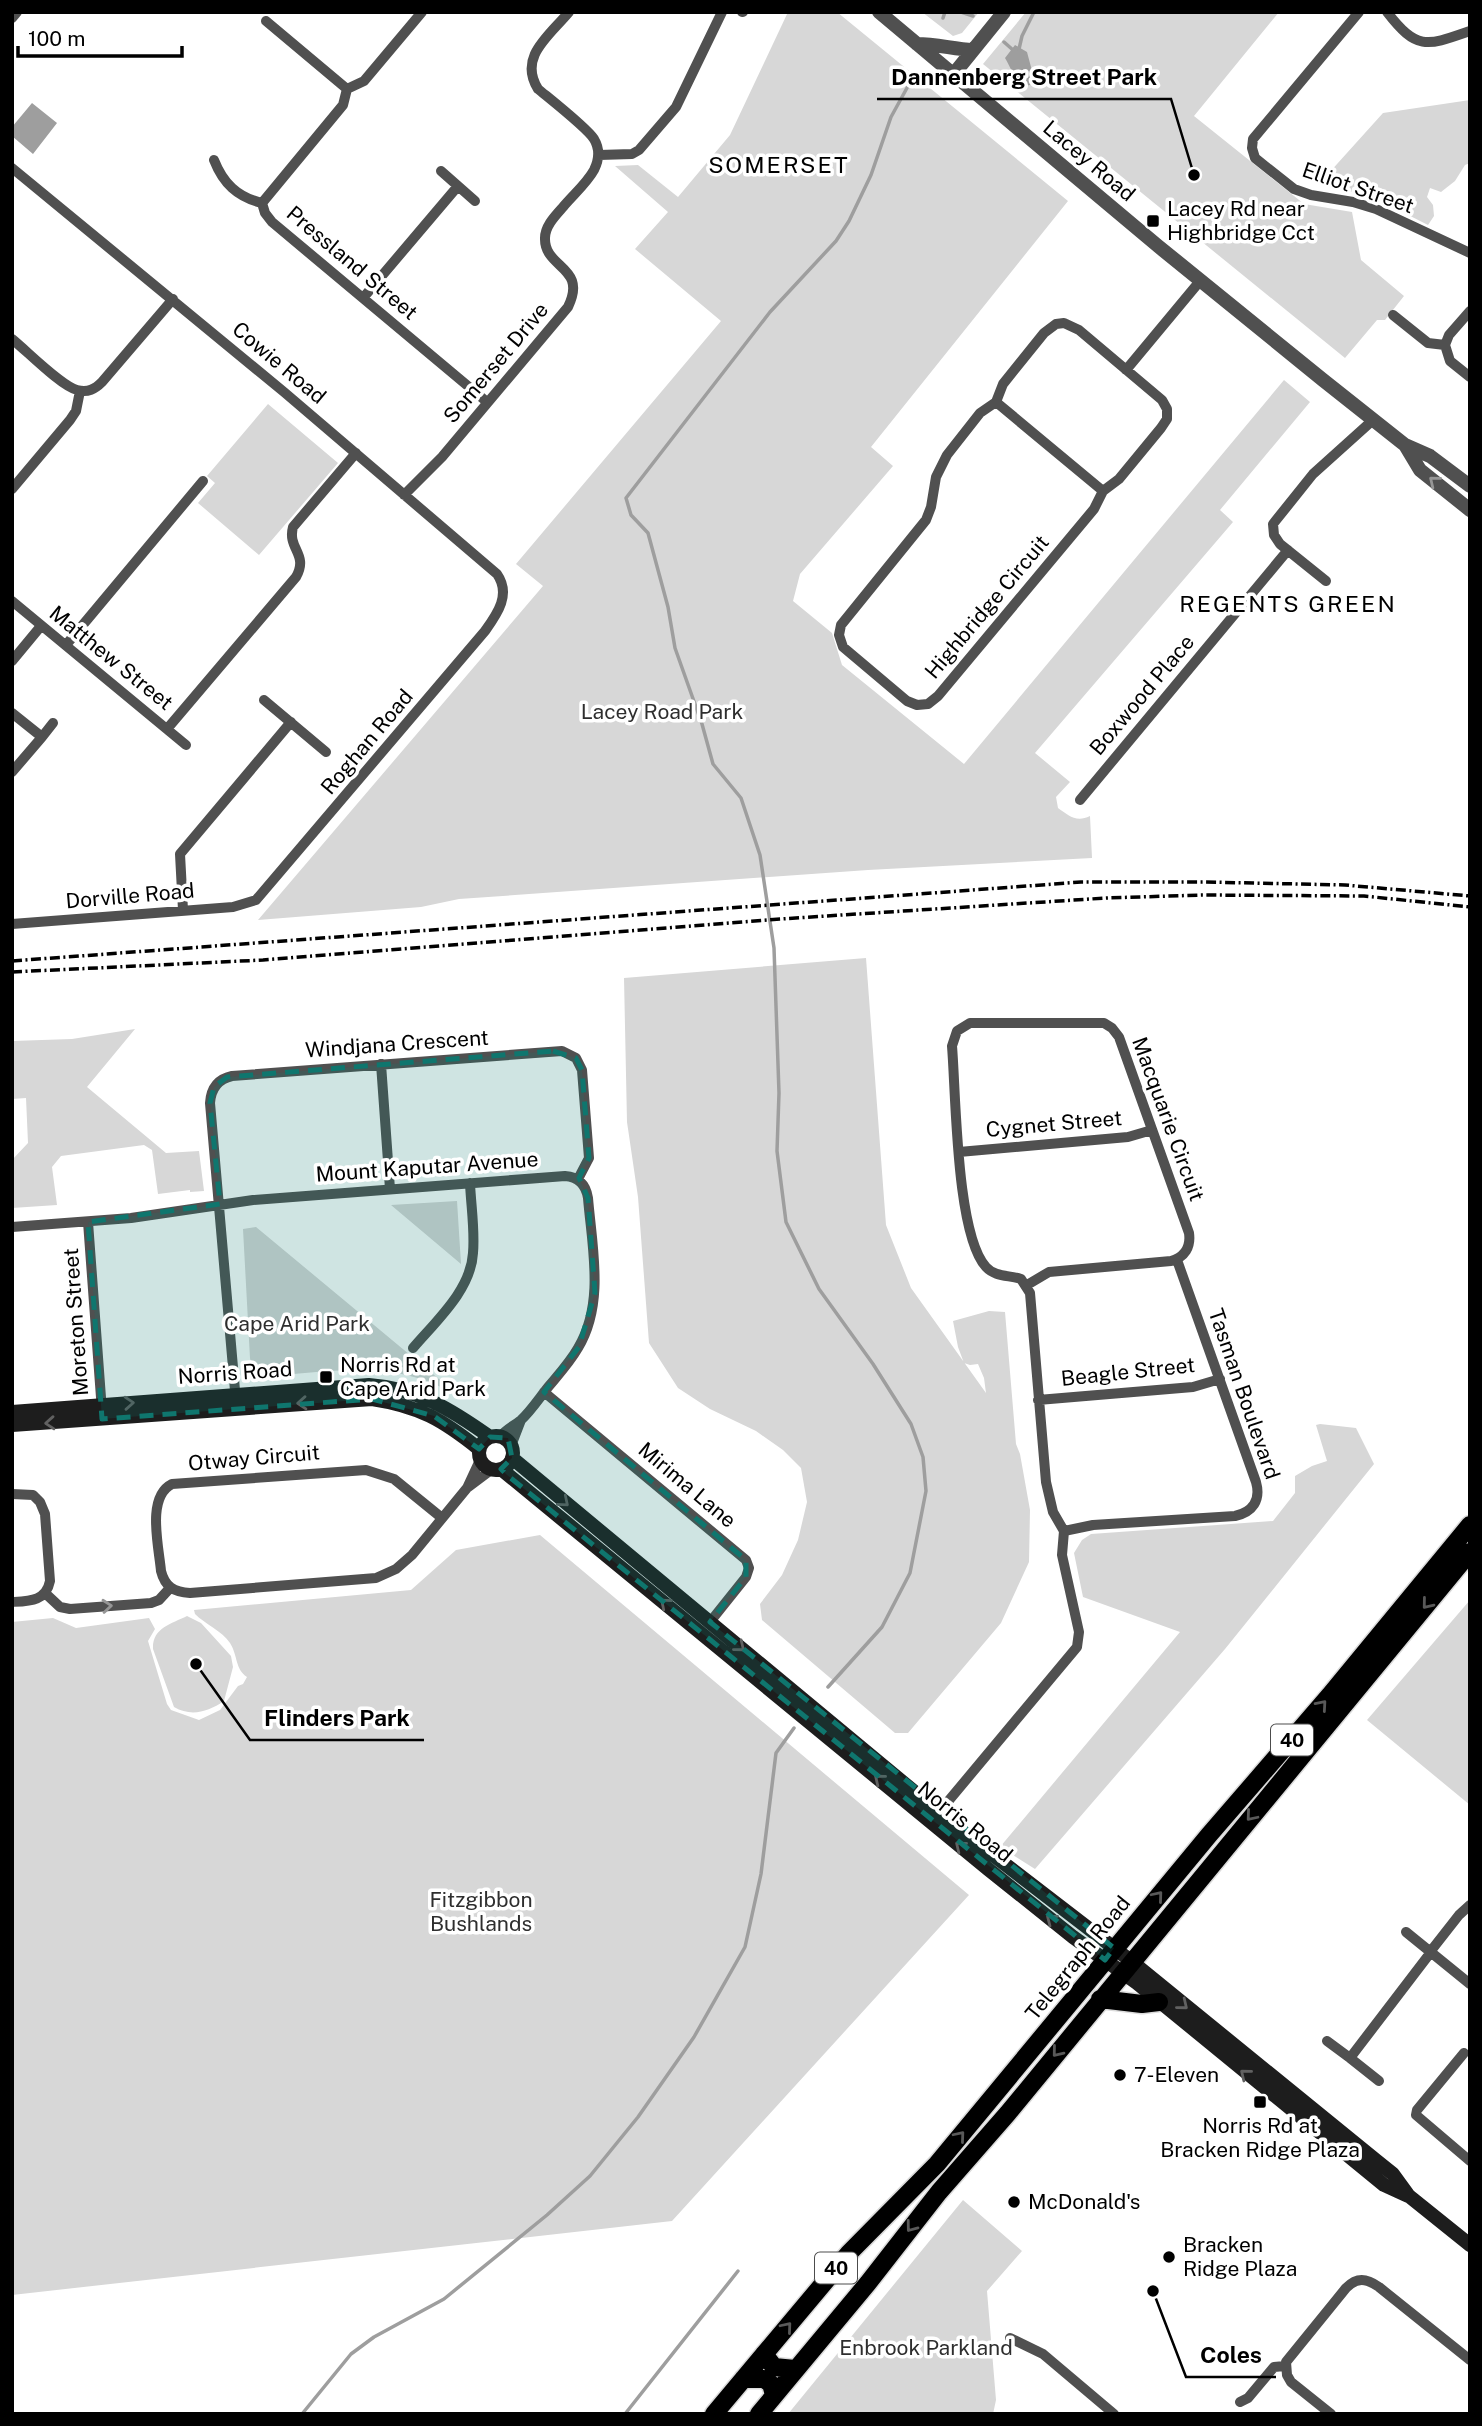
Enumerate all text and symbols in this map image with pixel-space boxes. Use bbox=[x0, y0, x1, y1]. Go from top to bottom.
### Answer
scale bar bbox=[18, 14, 182, 58]
text: 100 m bbox=[28, 26, 85, 51]
callout: Dannenberg Street Park bbox=[877, 55, 1171, 99]
text: Dannenberg Street Park bbox=[891, 63, 1157, 90]
street label: Lacey Road bbox=[1038, 115, 1140, 206]
district label: SOMERSET bbox=[708, 151, 850, 178]
street label: Elliot Street bbox=[1299, 157, 1417, 218]
place label: Lacey Rd near Highbridge Cct bbox=[1167, 196, 1315, 245]
street label: Pressland Street bbox=[282, 201, 423, 325]
marker: Lacey Rd near Highbridge Cct bbox=[1145, 213, 1161, 229]
street label: Somerset Drive bbox=[438, 297, 553, 428]
street label: Cowie Road bbox=[227, 316, 331, 409]
one-way arrow bbox=[1429, 477, 1442, 489]
street label: Highbridge Circuit bbox=[919, 530, 1054, 683]
district label: REGENTS GREEN bbox=[1179, 590, 1397, 617]
street label: Matthew Street bbox=[45, 600, 178, 715]
street label: Boxwood Place bbox=[1084, 630, 1199, 760]
street label: Roghan Road bbox=[315, 684, 418, 799]
park label: Lacey Road Park bbox=[581, 699, 743, 724]
street label: Dorville Road bbox=[64, 877, 195, 914]
street label: Windjana Crescent bbox=[304, 1025, 490, 1062]
street label: Macquarie Circuit bbox=[1127, 1033, 1210, 1204]
street label: Cygnet Street bbox=[985, 1105, 1123, 1142]
street label: Mount Kaputar Avenue bbox=[315, 1146, 539, 1187]
street label: Moreton Street bbox=[58, 1247, 93, 1397]
street label: Tasman Boulevard bbox=[1204, 1305, 1285, 1482]
park label: Cape Arid Park bbox=[224, 1311, 370, 1336]
place label: Norris Rd at Cape Arid Park bbox=[340, 1352, 486, 1401]
street label: Beagle Street bbox=[1060, 1352, 1196, 1391]
street label: Norris Road bbox=[177, 1356, 293, 1389]
marker: Norris Rd at Cape Arid Park bbox=[318, 1369, 334, 1385]
one-way arrow bbox=[124, 1395, 135, 1410]
one-way arrow bbox=[296, 1396, 307, 1411]
one-way arrow bbox=[45, 1415, 56, 1430]
street label: Mirima Lane bbox=[633, 1437, 741, 1533]
street label: Otway Circuit bbox=[187, 1439, 321, 1476]
one-way arrow bbox=[556, 1494, 569, 1506]
one-way arrow bbox=[1422, 1597, 1435, 1609]
one-way arrow bbox=[102, 1599, 113, 1614]
one-way arrow bbox=[661, 1599, 674, 1611]
one-way arrow bbox=[732, 1638, 744, 1651]
callout: Flinders Park bbox=[250, 1696, 424, 1740]
one-way arrow bbox=[1314, 1700, 1326, 1713]
text: Flinders Park bbox=[264, 1704, 410, 1731]
road number: 40 bbox=[1271, 1724, 1313, 1756]
one-way arrow bbox=[874, 1774, 886, 1787]
street label: Norris Road bbox=[913, 1776, 1018, 1867]
one-way arrow bbox=[1246, 1808, 1259, 1821]
one-way arrow bbox=[955, 1841, 967, 1854]
park label: Fitzgibbon Bushlands bbox=[429, 1887, 533, 1936]
street label: Telegraph Road bbox=[1020, 1891, 1135, 2025]
one-way arrow bbox=[1150, 1891, 1162, 1904]
one-way arrow bbox=[1046, 1914, 1058, 1927]
one-way arrow bbox=[1176, 1996, 1188, 2009]
one-way arrow bbox=[1053, 2043, 1065, 2056]
place label: 7-Eleven bbox=[1134, 2062, 1219, 2087]
marker: 7-Eleven bbox=[1112, 2067, 1128, 2083]
one-way arrow bbox=[1241, 2069, 1253, 2082]
marker: Norris Rd at Bracken Ridge Plaza bbox=[1252, 2094, 1268, 2110]
place label: Norris Rd at Bracken Ridge Plaza bbox=[1160, 2113, 1360, 2162]
one-way arrow bbox=[952, 2131, 964, 2144]
place label: McDonald's bbox=[1028, 2189, 1140, 2214]
marker: McDonald's bbox=[1006, 2194, 1022, 2210]
one-way arrow bbox=[907, 2219, 920, 2231]
place label: Bracken Ridge Plaza bbox=[1183, 2232, 1297, 2281]
marker: Bracken Ridge Plaza bbox=[1161, 2249, 1177, 2265]
road number: 40 bbox=[815, 2252, 857, 2284]
one-way arrow bbox=[779, 2322, 791, 2335]
callout: Coles bbox=[1186, 2333, 1276, 2377]
park label: Enbrook Parkland bbox=[839, 2335, 1013, 2360]
text: Coles bbox=[1200, 2341, 1262, 2368]

